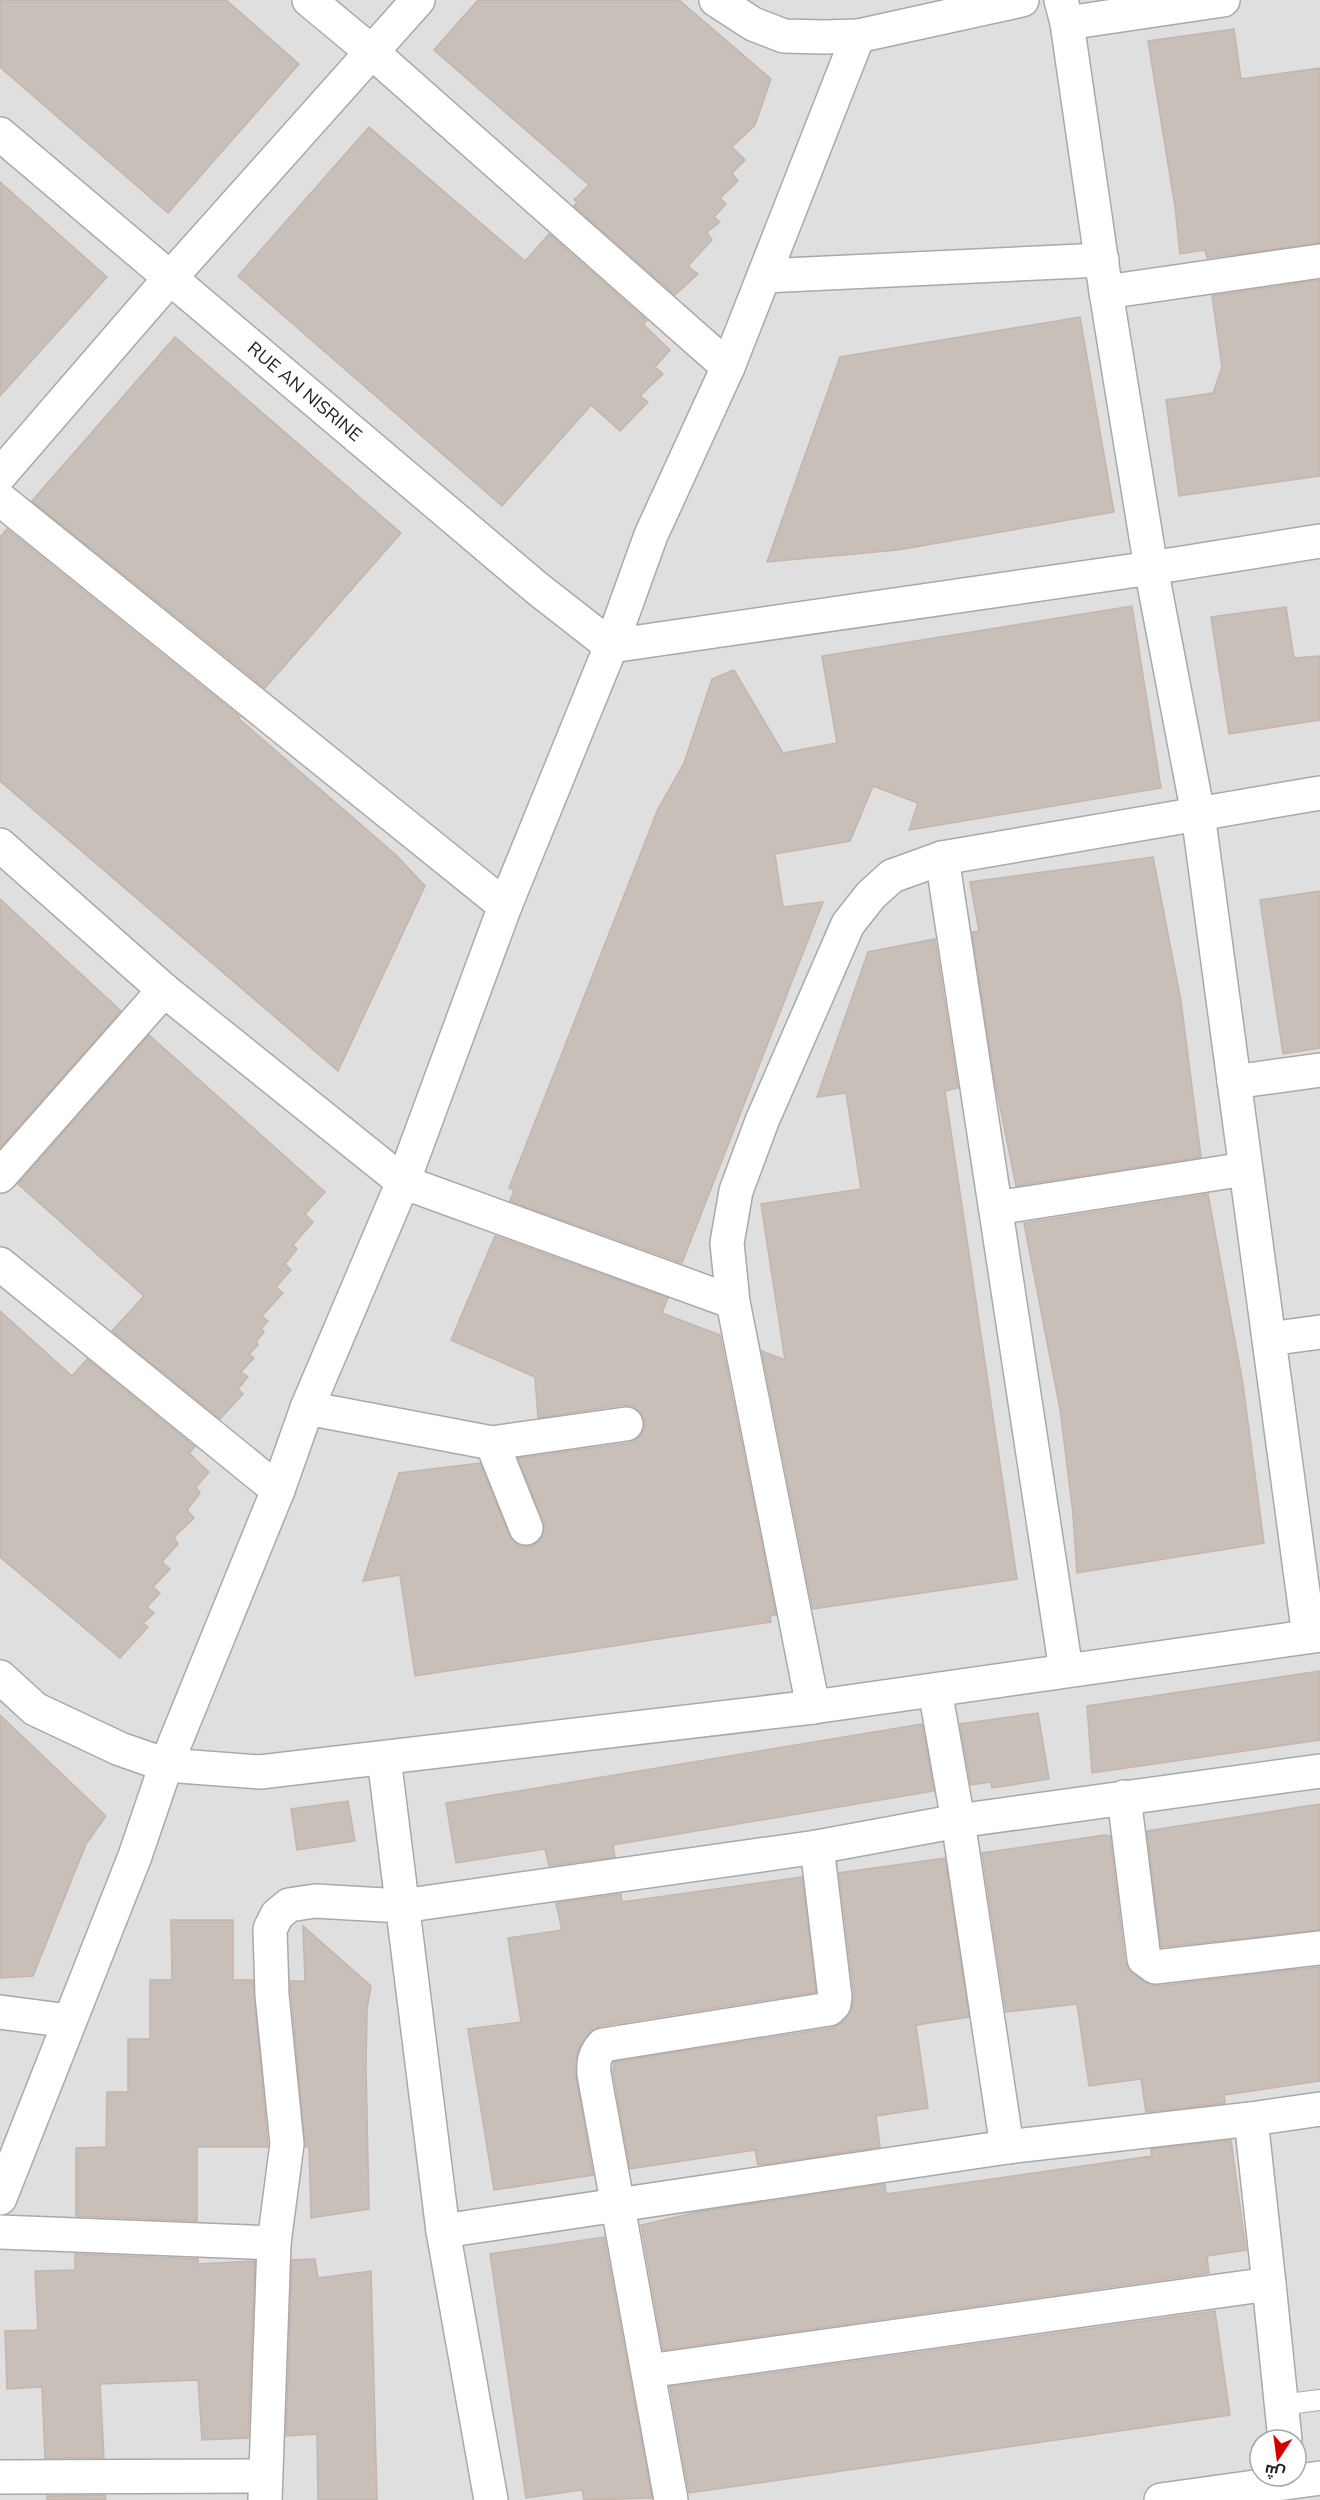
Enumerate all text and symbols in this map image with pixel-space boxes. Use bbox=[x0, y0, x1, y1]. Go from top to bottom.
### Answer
street label: RUE AN NISRINE bbox=[243, 336, 367, 446]
north arrow bbox=[1248, 2428, 1308, 2488]
text: ش bbox=[1262, 2461, 1287, 2485]

